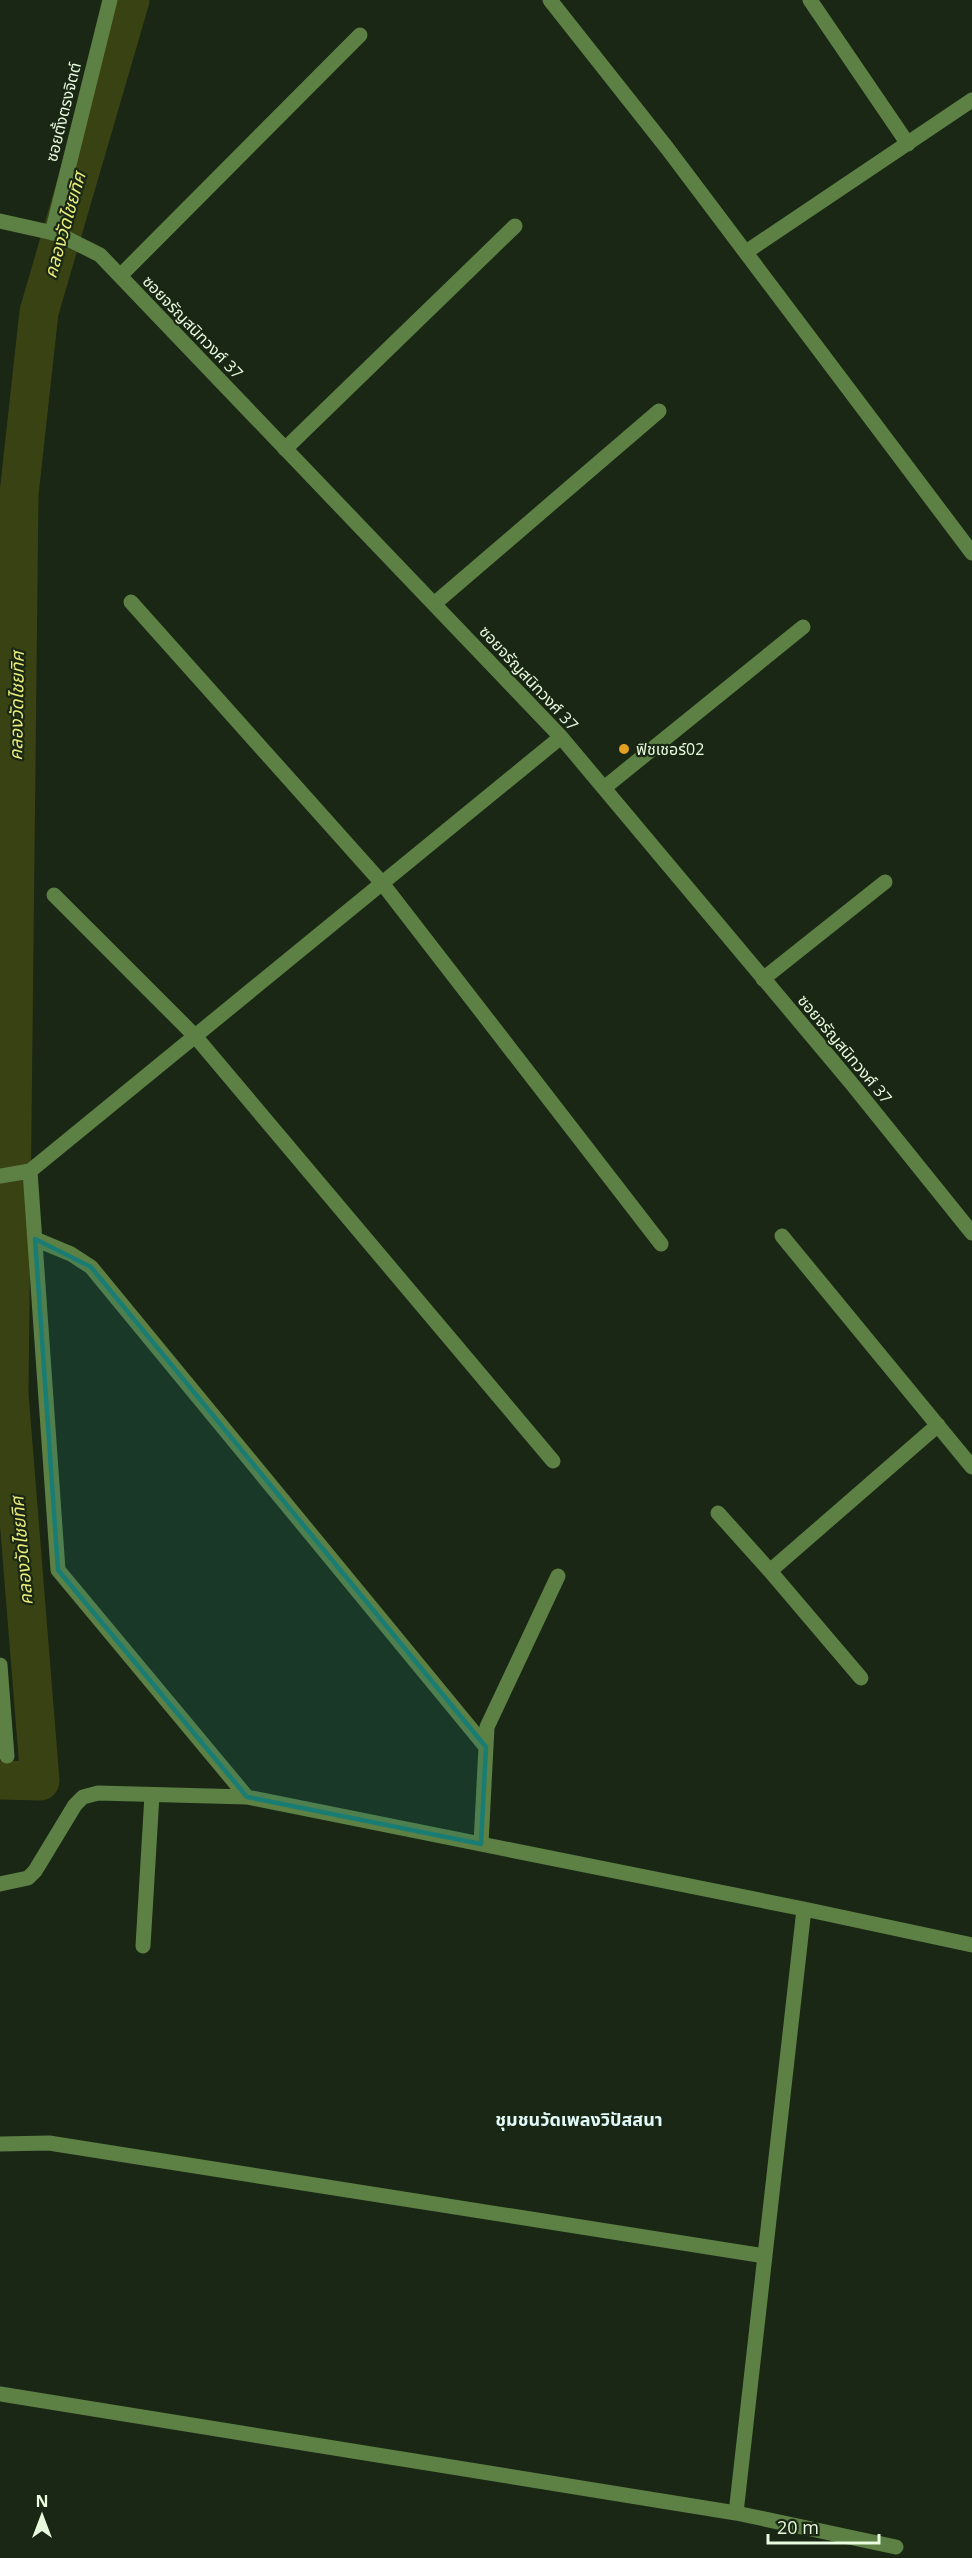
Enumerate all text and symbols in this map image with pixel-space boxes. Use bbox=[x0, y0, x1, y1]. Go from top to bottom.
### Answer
street label: ซอยตั้งตรงจิตต์ bbox=[40, 60, 86, 164]
water label: คลองวัดไชยทิศ bbox=[37, 167, 91, 281]
street label: ซอยจรัญสนิทวงศ์ 37 bbox=[138, 270, 248, 384]
street label: ซอยจรัญสนิทวงศ์ 37 bbox=[475, 621, 583, 735]
water label: คลองวัดไชยทิศ bbox=[3, 649, 29, 761]
place label: ฟิชเชอร์02 bbox=[636, 738, 704, 760]
marker: ฟิชเชอร์02 bbox=[617, 742, 631, 756]
street label: ซอยจรัญสนิทวงศ์ 37 bbox=[793, 990, 897, 1108]
water label: คลองวัดไชยทิศ bbox=[4, 1494, 38, 1607]
district label: ชุมชนวัดเพลงวิปัสสนา bbox=[495, 2107, 663, 2131]
north arrow bbox=[12, 2486, 72, 2546]
text: N bbox=[35, 2490, 49, 2512]
scale bar bbox=[768, 2507, 879, 2545]
text: 20 m bbox=[777, 2515, 819, 2539]

